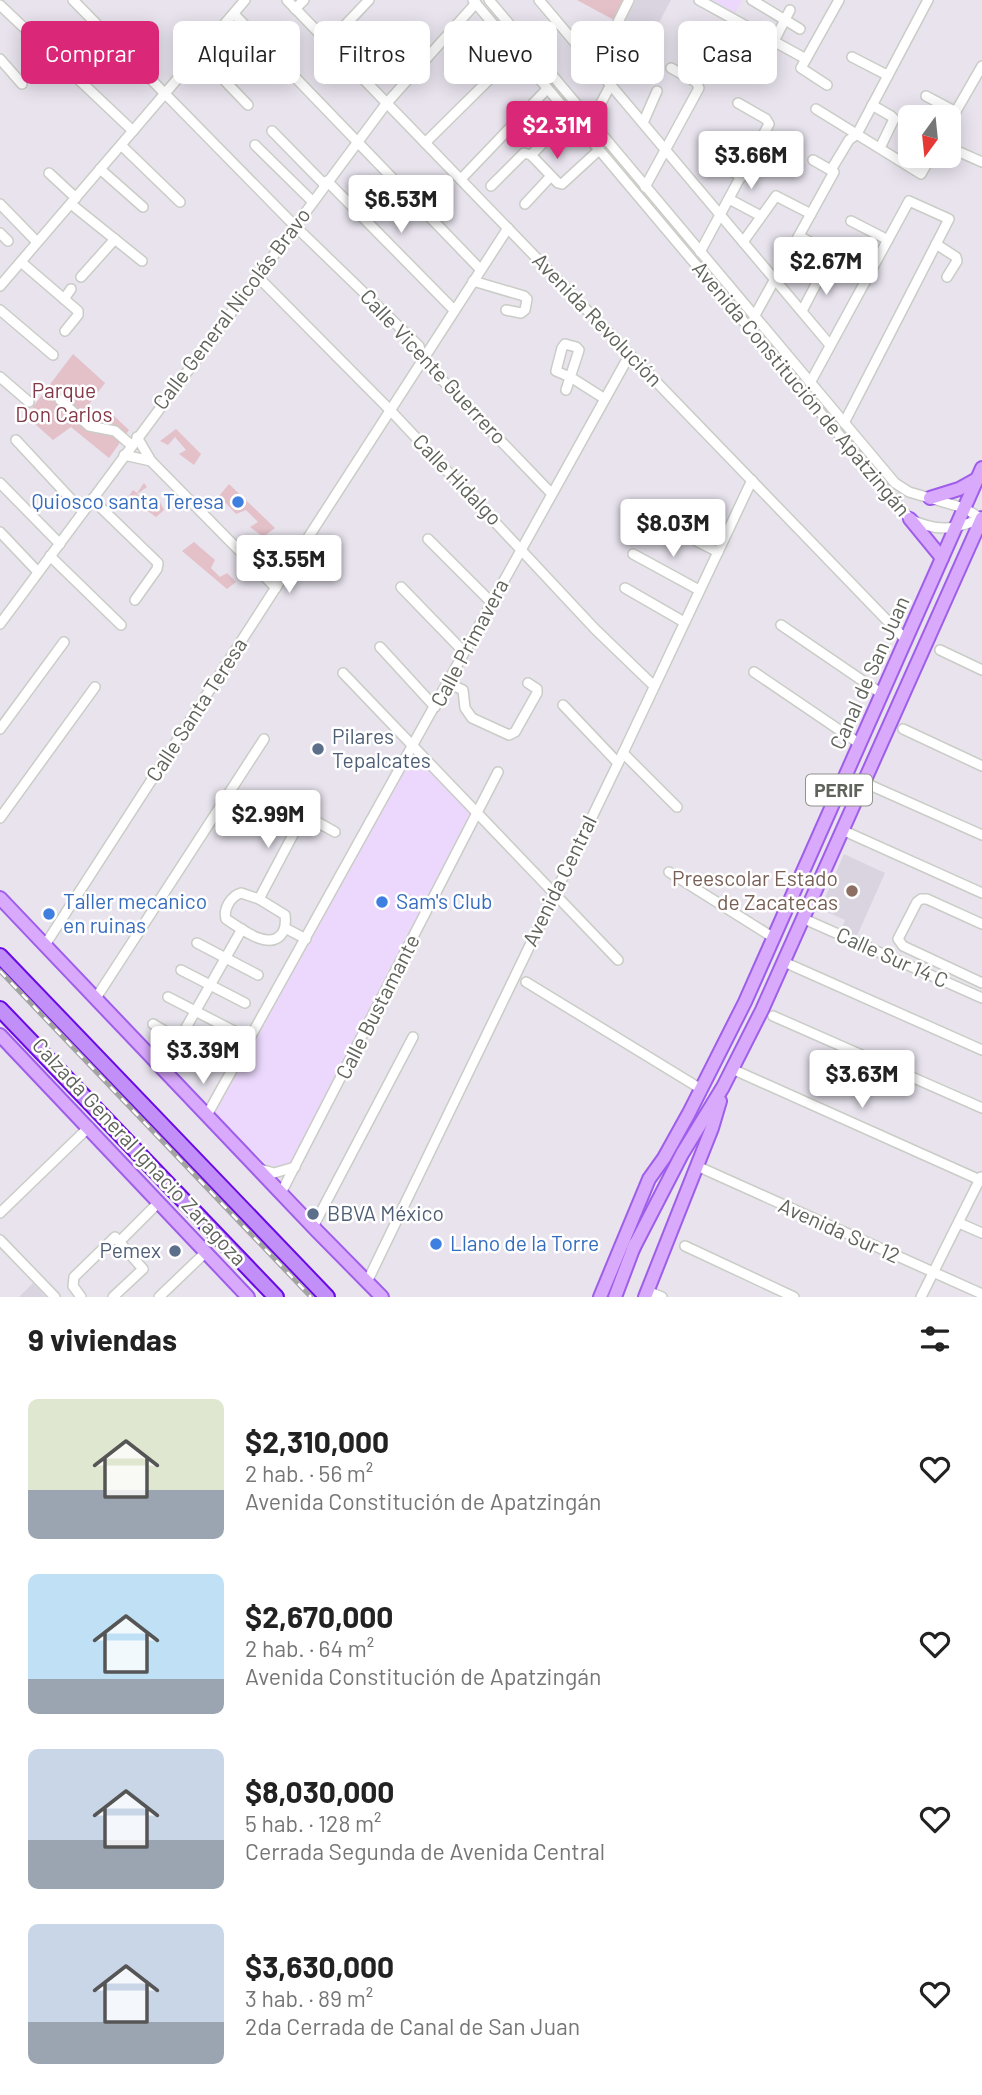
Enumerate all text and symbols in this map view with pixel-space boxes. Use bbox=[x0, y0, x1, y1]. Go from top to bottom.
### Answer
chip: Comprar bbox=[21, 21, 159, 84]
chip: Alquilar bbox=[173, 21, 300, 84]
chip: Filtros bbox=[314, 21, 430, 84]
chip: Nuevo bbox=[444, 21, 557, 84]
chip: Piso bbox=[571, 21, 664, 84]
chip: Casa bbox=[678, 21, 777, 84]
pin: $2.31M bbox=[500, 102, 614, 161]
north arrow bbox=[898, 105, 961, 168]
map controls bbox=[898, 105, 961, 168]
text: $2.31M bbox=[522, 110, 592, 138]
pin: $3.66M bbox=[694, 132, 808, 191]
text: $3.66M bbox=[715, 140, 787, 168]
pin: $6.53M bbox=[344, 176, 458, 235]
text: $6.53M bbox=[365, 184, 437, 212]
street label: Calle General Nicolás Bravo bbox=[147, 202, 315, 414]
pin: $2.67M bbox=[769, 238, 883, 297]
text: $2.67M bbox=[790, 246, 862, 274]
street label: Avenida Revolución bbox=[528, 247, 668, 391]
street label: Avenida Constitución de Apatzingán bbox=[688, 255, 916, 521]
street label: Calle Vicente Guerrero bbox=[356, 283, 512, 449]
park label: Parque Don Carlos bbox=[15, 377, 113, 426]
street label: Calle Hidalgo bbox=[408, 428, 508, 530]
place label: Quiosco santa Teresa bbox=[31, 488, 224, 513]
marker: Quiosco santa Teresa bbox=[230, 494, 246, 510]
pin: $8.03M bbox=[616, 500, 730, 559]
text: $8.03M bbox=[636, 508, 710, 536]
pin: $3.55M bbox=[232, 536, 346, 595]
text: $3.55M bbox=[252, 544, 326, 572]
street label: Calle Primavera bbox=[425, 574, 513, 710]
street label: Canal de San Juan bbox=[824, 592, 914, 753]
street label: Calle Santa Teresa bbox=[140, 633, 252, 786]
place label: Pilares Tepalcates bbox=[332, 723, 431, 772]
marker: Pilares Tepalcates bbox=[310, 741, 326, 757]
road number: PERIF bbox=[806, 775, 872, 806]
pin: $2.99M bbox=[211, 790, 325, 850]
text: $2.99M bbox=[231, 799, 305, 827]
street label: Avenida Central bbox=[516, 811, 601, 950]
place label: Preescolar Estado de Zacatecas bbox=[672, 865, 838, 914]
marker: Preescolar Estado de Zacatecas bbox=[844, 883, 860, 899]
place label: Taller mecanico en ruinas bbox=[63, 888, 207, 937]
place label: Sam's Club bbox=[396, 888, 493, 913]
marker: Sam's Club bbox=[374, 894, 390, 910]
marker: Taller mecanico en ruinas bbox=[41, 906, 57, 922]
street label: Calle Sur 14 C bbox=[833, 921, 952, 992]
street label: Calle Bustamante bbox=[329, 930, 424, 1083]
pin: $3.39M bbox=[146, 1026, 260, 1086]
street label: Calzada General Ignacio Zaragoza bbox=[28, 1032, 252, 1270]
text: $3.39M bbox=[167, 1035, 239, 1063]
pin: $3.63M bbox=[805, 1050, 919, 1110]
text: $3.63M bbox=[825, 1059, 899, 1087]
street label: Avenida Sur 12 bbox=[775, 1192, 904, 1267]
place label: BBVA México bbox=[327, 1200, 444, 1225]
marker: BBVA México bbox=[305, 1206, 321, 1222]
place label: Llano de la Torre bbox=[450, 1230, 599, 1255]
marker: Llano de la Torre bbox=[428, 1236, 444, 1252]
place label: Pemex bbox=[100, 1237, 161, 1262]
marker: Pemex bbox=[167, 1243, 183, 1259]
icon: filters bbox=[916, 1320, 954, 1358]
text: 9 viviendas bbox=[28, 1321, 177, 1357]
text: $2,310,000 bbox=[245, 1423, 389, 1459]
icon: home bbox=[84, 1427, 168, 1511]
icon: heart bbox=[916, 1450, 954, 1488]
text: 2 hab. · 56 m² bbox=[245, 1459, 373, 1487]
text: Avenida Constitución de Apatzingán bbox=[245, 1487, 601, 1515]
text: $2,670,000 bbox=[245, 1598, 393, 1634]
icon: home bbox=[84, 1602, 168, 1686]
icon: heart bbox=[916, 1625, 954, 1663]
text: 2 hab. · 64 m² bbox=[245, 1634, 374, 1662]
text: Avenida Constitución de Apatzingán bbox=[245, 1662, 601, 1690]
text: $8,030,000 bbox=[245, 1773, 394, 1809]
icon: home bbox=[84, 1777, 168, 1861]
icon: heart bbox=[916, 1800, 954, 1838]
text: 5 hab. · 128 m² bbox=[245, 1809, 382, 1837]
text: Cerrada Segunda de Avenida Central bbox=[245, 1837, 605, 1865]
text: $3,630,000 bbox=[245, 1948, 394, 1984]
icon: home bbox=[84, 1952, 168, 2036]
icon: heart bbox=[916, 1975, 954, 2013]
text: 3 hab. · 89 m² bbox=[245, 1984, 373, 2012]
text: 2da Cerrada de Canal de San Juan bbox=[245, 2012, 580, 2040]

